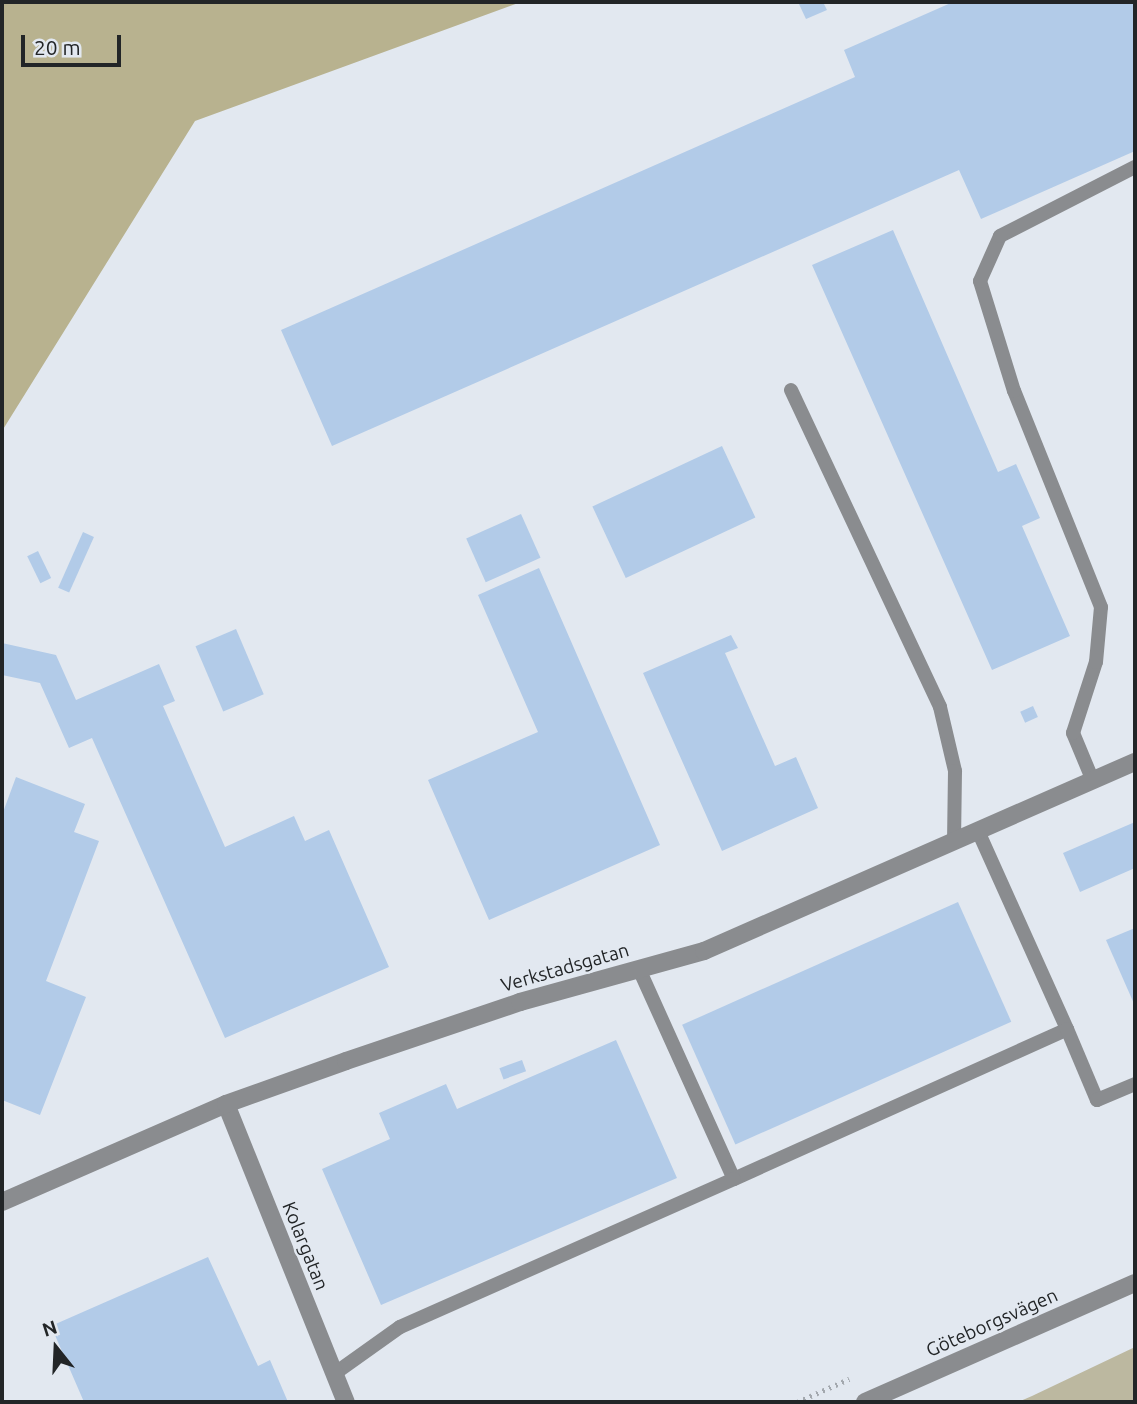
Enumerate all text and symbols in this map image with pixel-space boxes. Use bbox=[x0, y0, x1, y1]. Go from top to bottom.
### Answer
scale bar bbox=[24, 21, 124, 65]
text: 20 m bbox=[34, 35, 81, 59]
street label: Verkstadsgatan bbox=[498, 939, 632, 997]
street label: Kolargatan bbox=[277, 1199, 333, 1293]
street label: Göteborgsvägen bbox=[923, 1284, 1061, 1362]
north arrow bbox=[21, 1313, 91, 1383]
text: N bbox=[39, 1315, 60, 1341]

